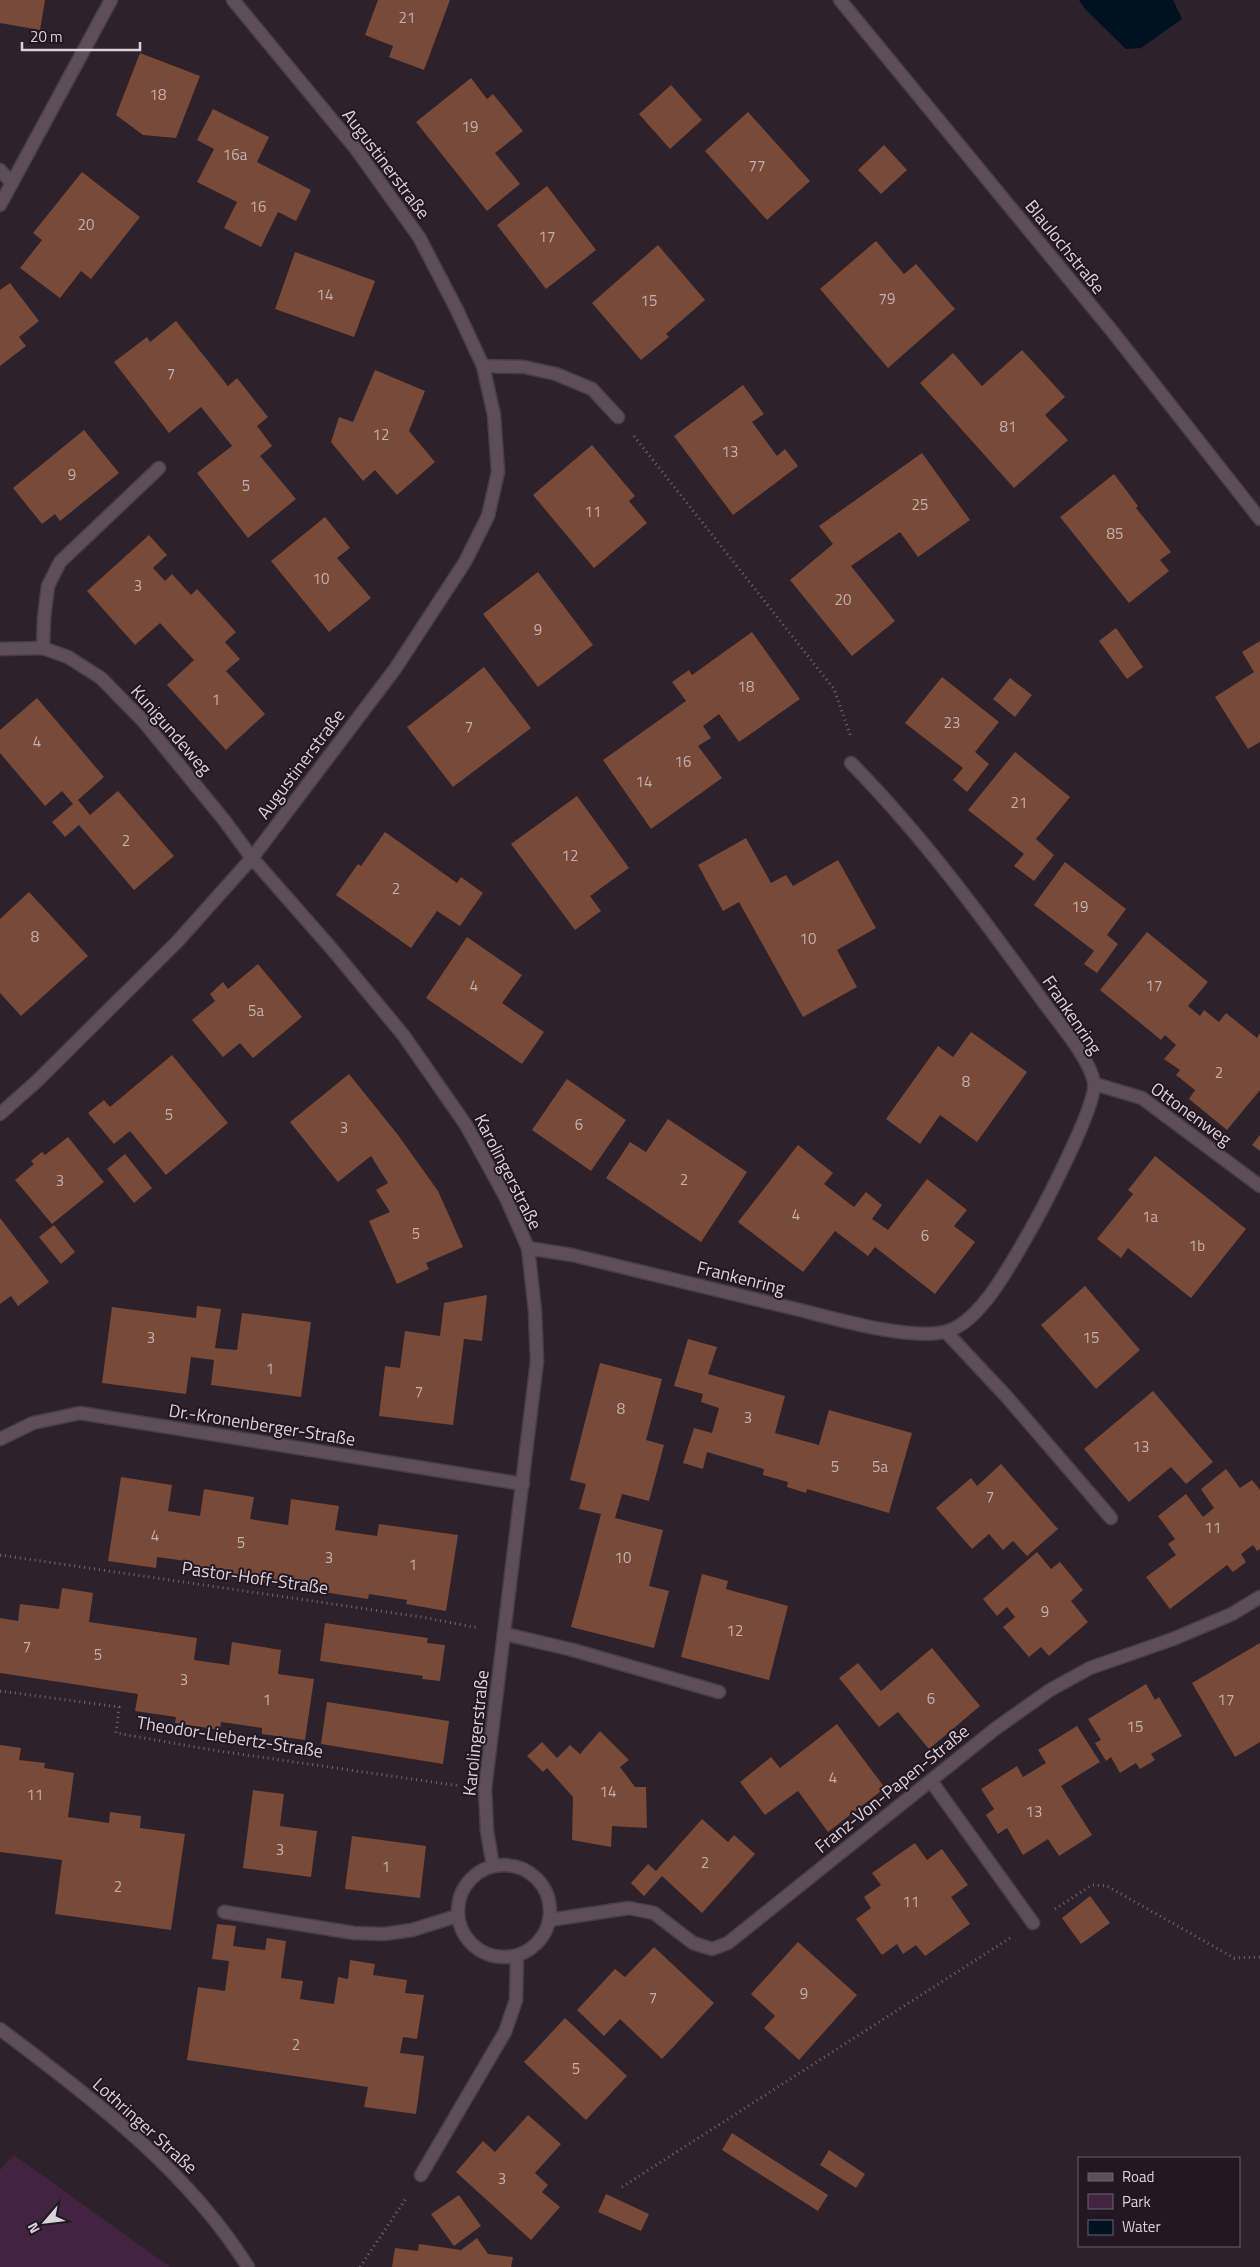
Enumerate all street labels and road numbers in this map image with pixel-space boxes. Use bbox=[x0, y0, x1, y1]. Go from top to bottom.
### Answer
street label: Augustinerstraße bbox=[336, 103, 437, 225]
street label: Blaulochstraße bbox=[1019, 194, 1112, 300]
street label: Kunigundeweg bbox=[124, 678, 218, 781]
street label: Augustinerstraße bbox=[250, 703, 351, 825]
street label: Frankenring bbox=[1036, 970, 1109, 1060]
street label: Ottonenweg bbox=[1145, 1075, 1237, 1152]
street label: Karolingerstraße bbox=[468, 1109, 549, 1234]
street label: Frankenring bbox=[694, 1254, 788, 1302]
street label: Dr.-Kronenberger-Straße bbox=[167, 1396, 357, 1453]
street label: Pastor-Hoff-Straße bbox=[180, 1554, 330, 1601]
street label: Karolingerstraße bbox=[455, 1669, 496, 1797]
street label: Theodor-Liebertz-Straße bbox=[135, 1708, 325, 1765]
street label: Franz-Von-Papen-Straße bbox=[809, 1718, 975, 1859]
street label: Lothringer Straße bbox=[87, 2071, 204, 2180]

